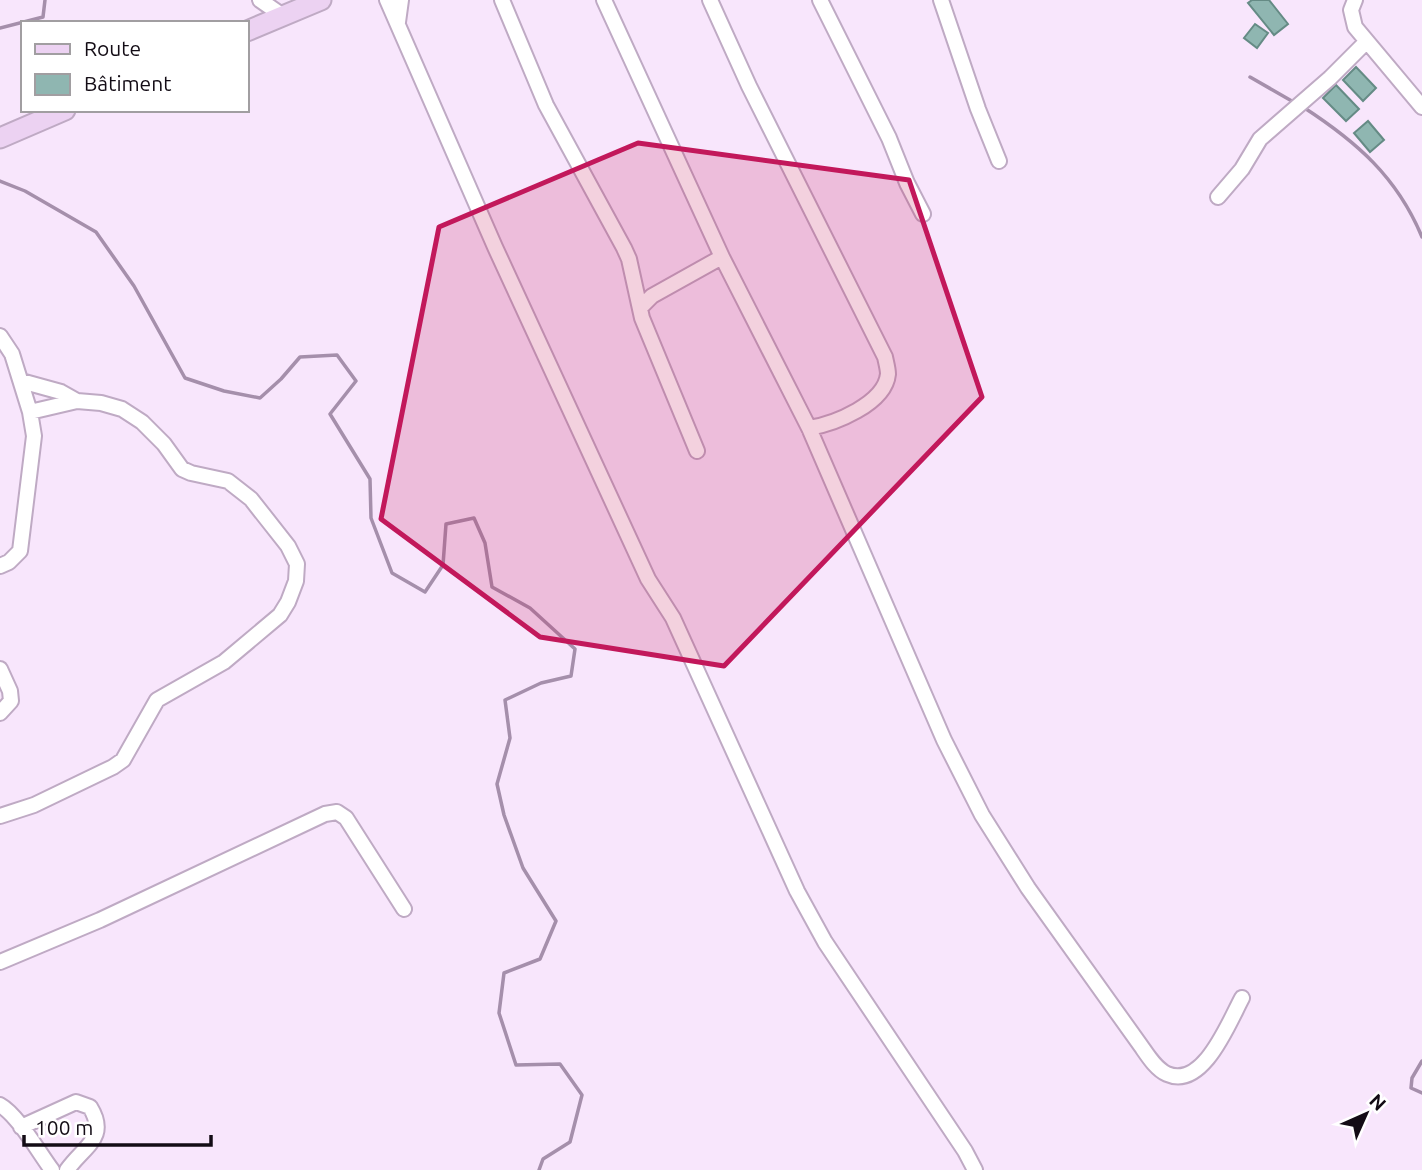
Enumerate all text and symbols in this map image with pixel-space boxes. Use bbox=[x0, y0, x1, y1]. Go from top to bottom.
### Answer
legend bbox=[21, 21, 248, 112]
text: Route bbox=[84, 36, 141, 60]
text: Bâtiment bbox=[84, 71, 171, 95]
north arrow bbox=[1331, 1079, 1401, 1149]
text: N bbox=[1365, 1089, 1391, 1115]
scale bar bbox=[24, 1104, 212, 1148]
text: 100 m bbox=[35, 1115, 93, 1139]

